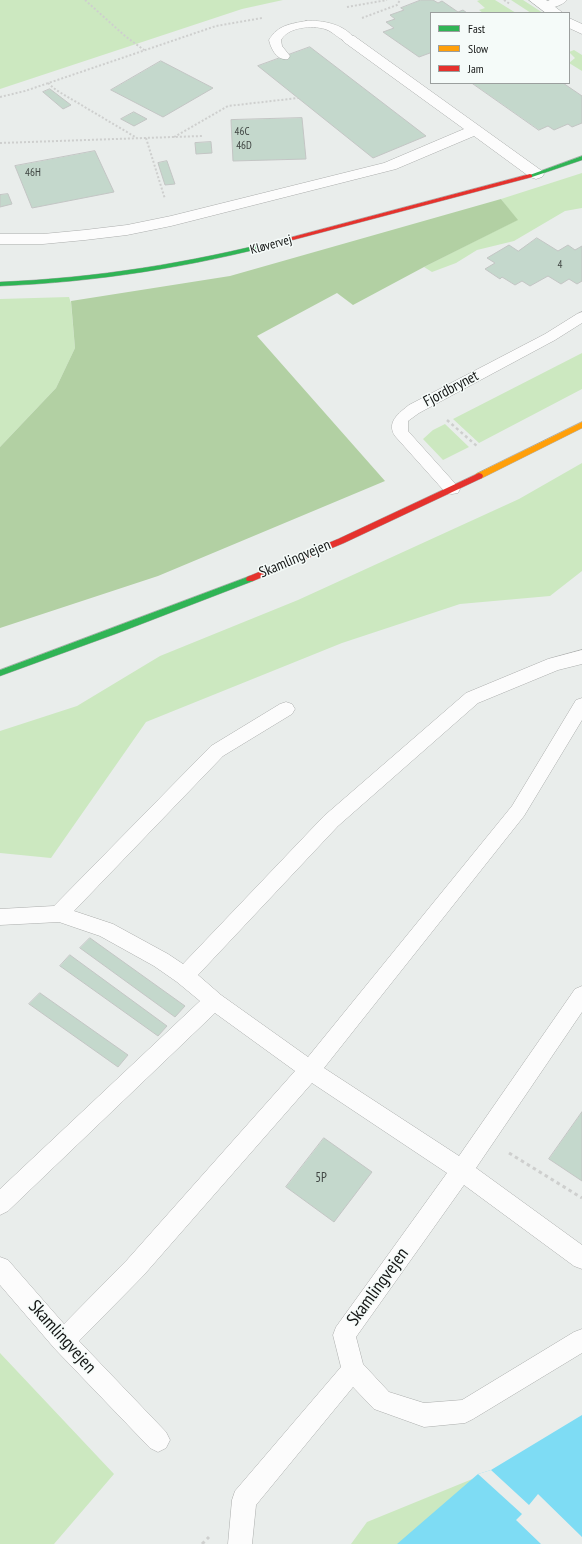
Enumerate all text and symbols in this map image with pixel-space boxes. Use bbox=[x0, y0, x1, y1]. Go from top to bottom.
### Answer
legend bbox=[430, 12, 570, 84]
text: Fast bbox=[468, 21, 485, 36]
text: Slow bbox=[468, 41, 488, 56]
text: Jam bbox=[468, 61, 484, 76]
house number: 46C bbox=[235, 125, 249, 139]
house number: 46D bbox=[236, 139, 252, 153]
house number: 46H bbox=[25, 166, 41, 180]
street label: Kløvervej bbox=[249, 232, 293, 258]
house number: 4 bbox=[558, 258, 562, 272]
street label: Fjordbrynet bbox=[420, 367, 482, 411]
street label: Skamlingvejen bbox=[257, 536, 333, 582]
house number: 5P bbox=[315, 1170, 327, 1186]
street label: Skamlingvejen bbox=[343, 1244, 413, 1330]
street label: Skamlingvejen bbox=[24, 1296, 100, 1378]

